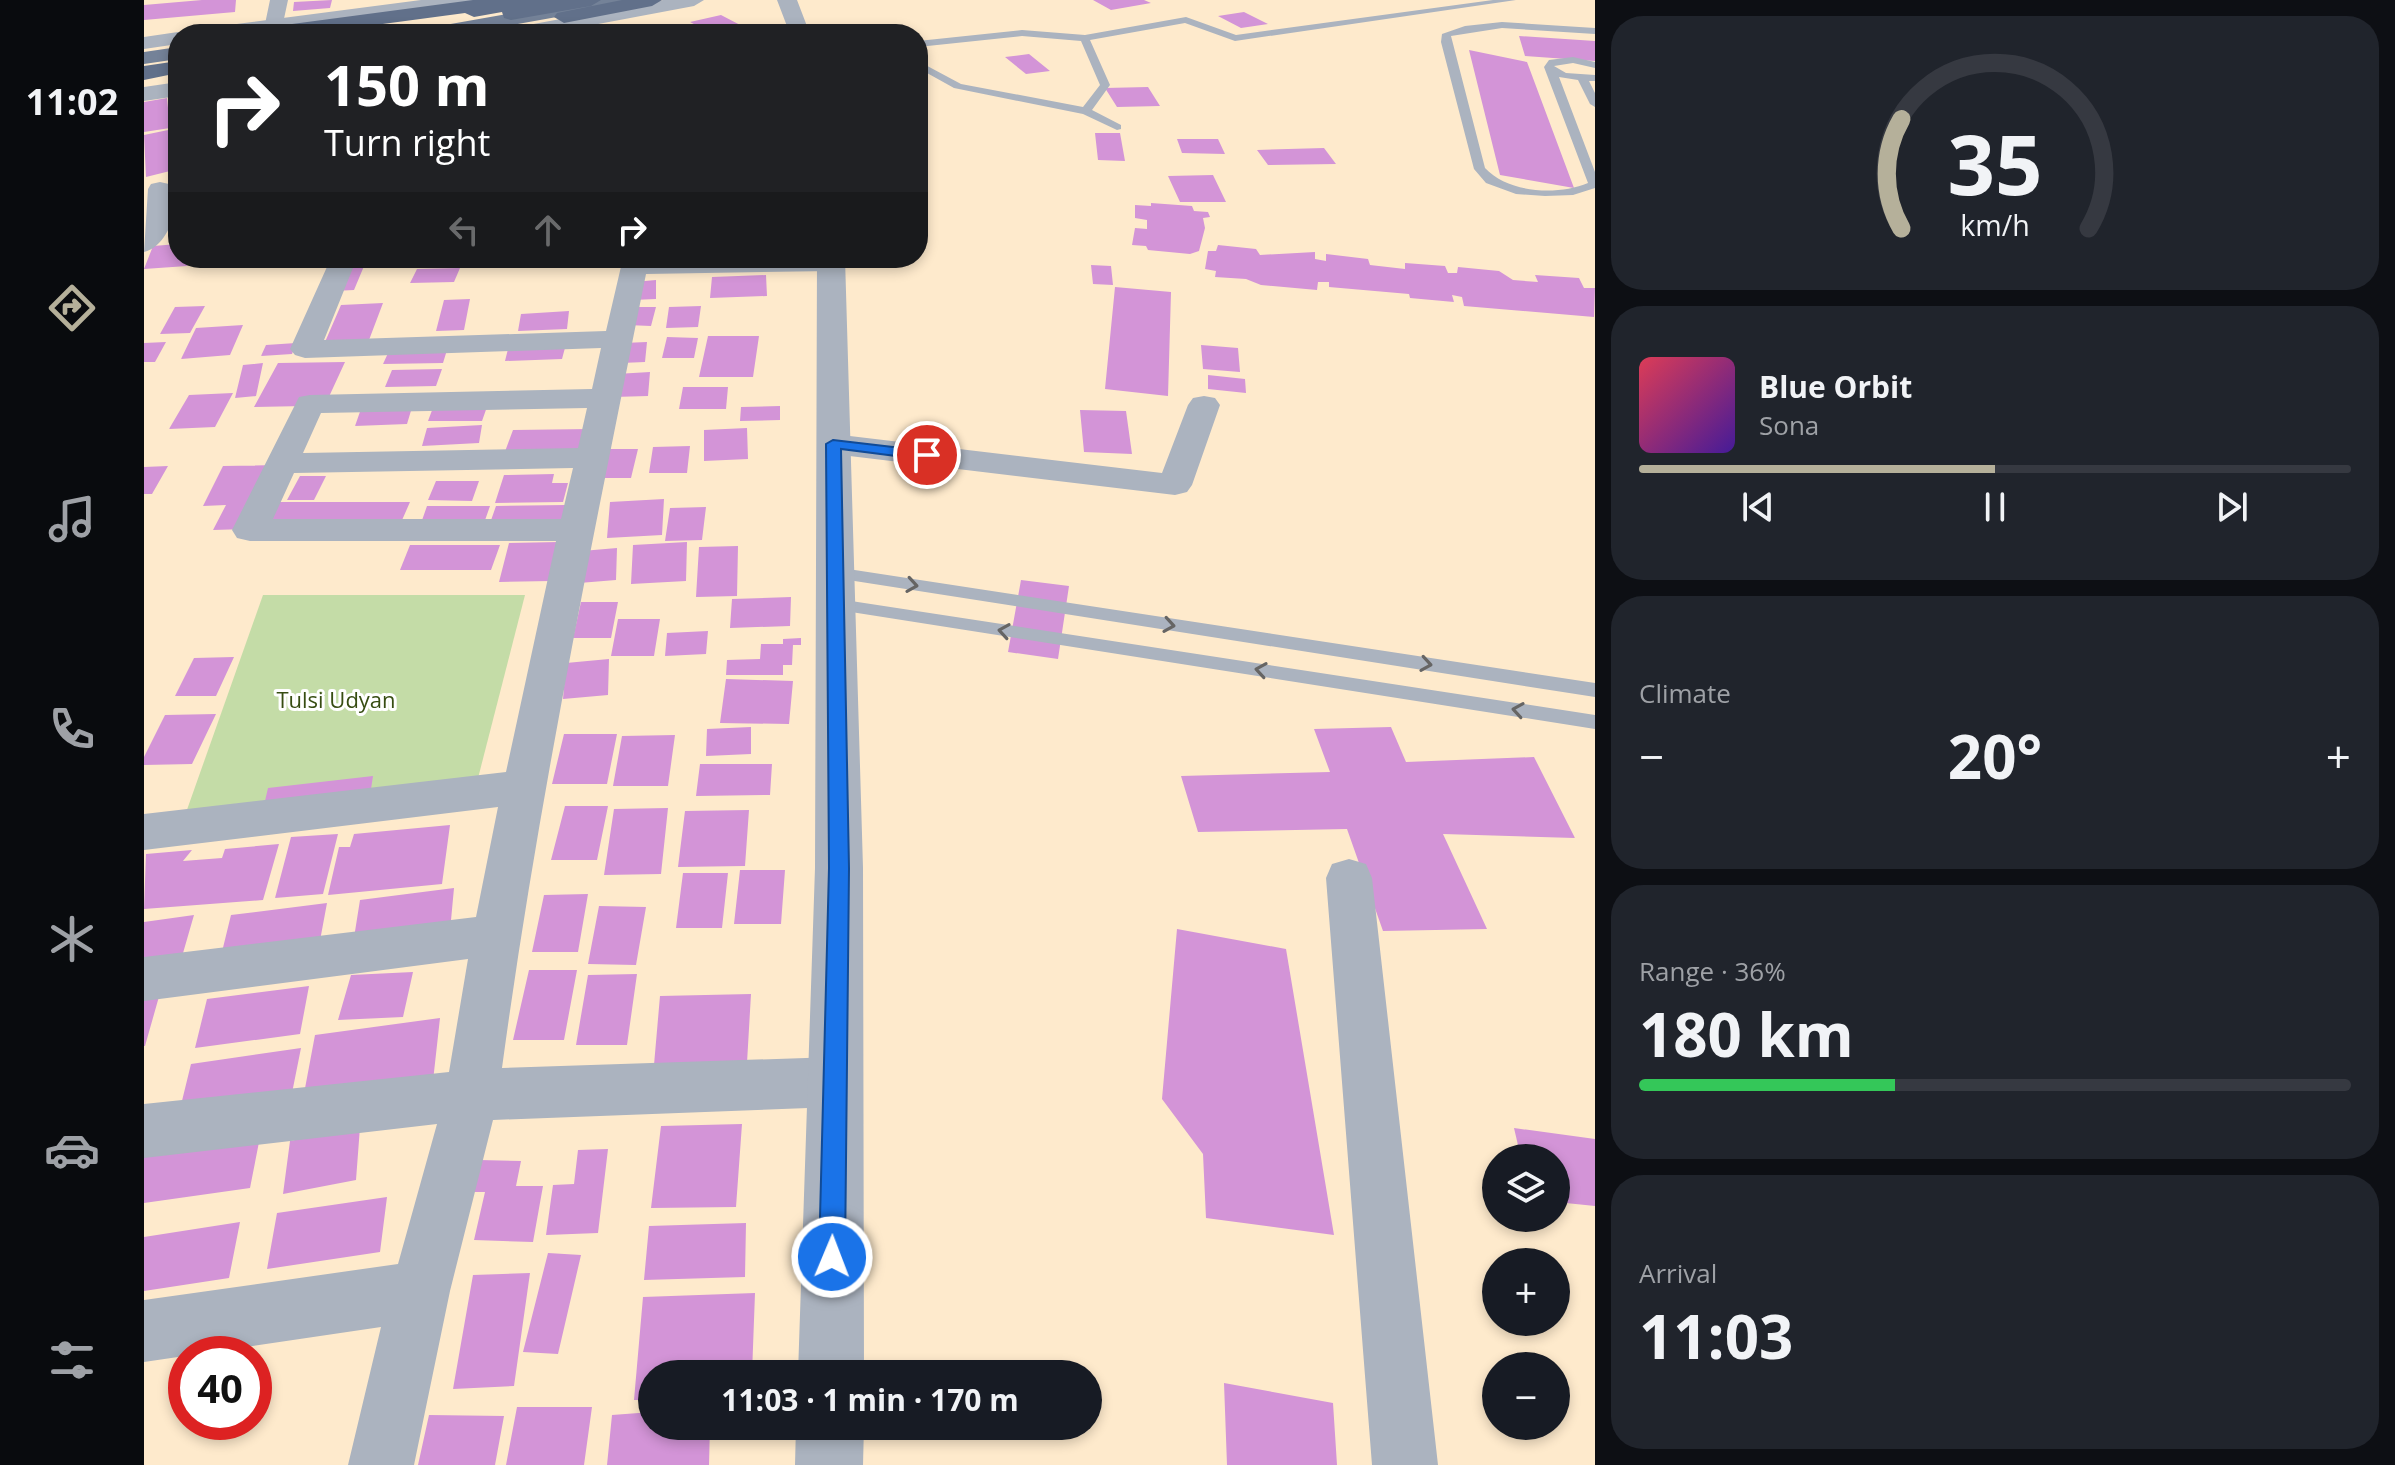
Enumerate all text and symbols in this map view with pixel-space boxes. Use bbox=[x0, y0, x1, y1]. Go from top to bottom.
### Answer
text: 150 m bbox=[324, 46, 490, 122]
icon: right bbox=[192, 56, 296, 160]
text: 11:02 bbox=[26, 77, 118, 126]
text: 35 bbox=[1947, 105, 2043, 218]
text: Turn right bbox=[324, 118, 490, 167]
text: km/h bbox=[1960, 205, 2030, 244]
icon: left bbox=[442, 208, 486, 252]
icon: ahead bbox=[526, 208, 570, 252]
icon: right bbox=[610, 208, 654, 252]
icon: directions bbox=[44, 280, 100, 336]
text: Blue Orbit bbox=[1759, 366, 1912, 407]
text: Sona bbox=[1759, 407, 1819, 443]
pin bbox=[893, 421, 961, 489]
icon: arrive bbox=[905, 433, 949, 477]
icon: previous bbox=[1736, 485, 1780, 529]
icon: pause bbox=[1973, 485, 2017, 529]
icon: next bbox=[2210, 485, 2254, 529]
icon: music bbox=[44, 491, 100, 547]
one-way arrow bbox=[906, 576, 919, 593]
one-way arrow bbox=[1163, 616, 1176, 633]
one-way arrow bbox=[997, 623, 1011, 640]
one-way arrow bbox=[1420, 655, 1433, 672]
one-way arrow bbox=[1254, 663, 1268, 680]
text: Climate bbox=[1639, 675, 1731, 711]
park label: Tulsi Udyan bbox=[276, 684, 396, 714]
icon: phone bbox=[44, 701, 100, 757]
one-way arrow bbox=[1511, 702, 1525, 719]
text: 20° bbox=[1948, 715, 2042, 797]
text: − bbox=[1639, 726, 1664, 786]
text: + bbox=[2326, 726, 2351, 786]
icon: climate bbox=[44, 911, 100, 967]
text: Range · 36% bbox=[1639, 953, 1786, 989]
text: 180 km bbox=[1639, 993, 1854, 1075]
icon: car bbox=[44, 1122, 100, 1178]
map controls bbox=[1482, 1144, 1570, 1440]
button: layers bbox=[1482, 1144, 1570, 1232]
position arrow bbox=[790, 1215, 874, 1299]
button: + bbox=[1482, 1248, 1570, 1336]
text: Arrival bbox=[1639, 1255, 1717, 1291]
text: 11:03 bbox=[1639, 1295, 1793, 1377]
icon: filters bbox=[44, 1332, 100, 1388]
speed limit sign: 40 bbox=[168, 1336, 272, 1440]
button: − bbox=[1482, 1352, 1570, 1440]
text: 11:03 · 1 min · 170 m bbox=[721, 1379, 1019, 1420]

